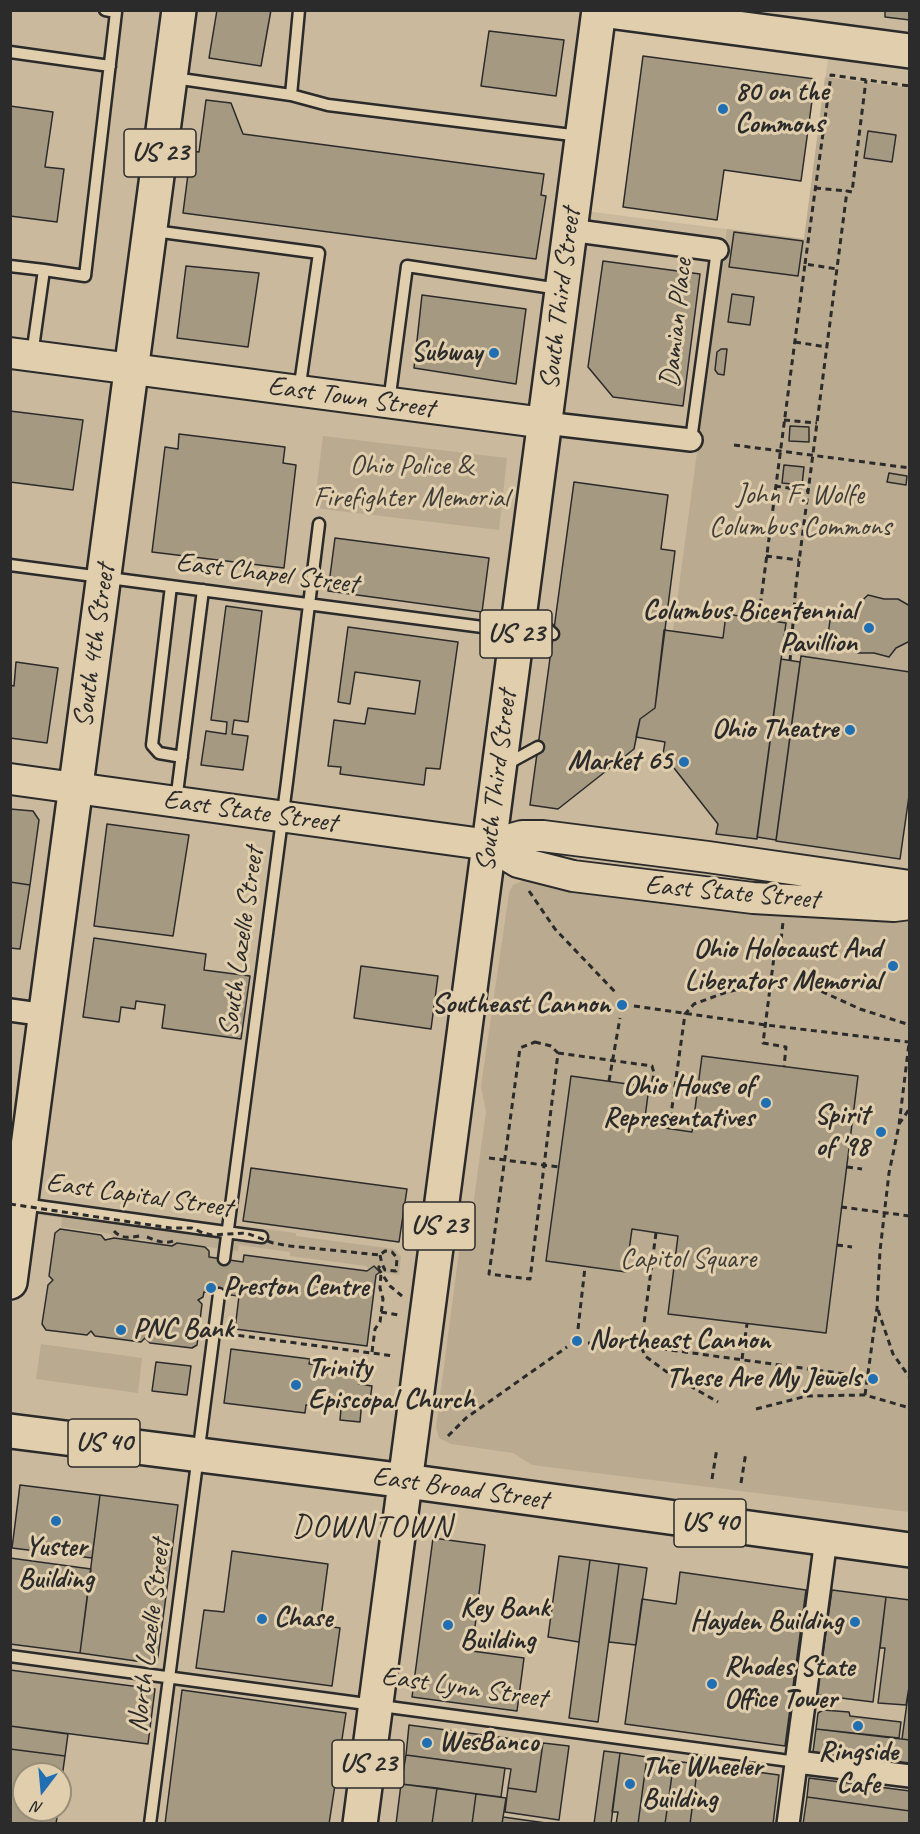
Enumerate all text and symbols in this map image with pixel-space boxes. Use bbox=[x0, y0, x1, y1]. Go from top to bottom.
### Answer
place label: 80 on the Commons bbox=[735, 76, 828, 142]
marker: 80 on the Commons bbox=[716, 102, 730, 116]
road number: US 23 bbox=[124, 129, 196, 177]
street label: South Third Street bbox=[533, 206, 589, 392]
street label: Damian Place bbox=[654, 257, 700, 389]
place label: Subway bbox=[411, 336, 482, 370]
marker: Subway bbox=[487, 346, 501, 360]
street label: East Town Street bbox=[266, 370, 436, 426]
park label: Ohio Police & Firefighter Memorial bbox=[313, 450, 509, 516]
park label: John F. Wolfe Columbus Commons bbox=[709, 479, 891, 545]
street label: East Chapel Street bbox=[174, 546, 360, 602]
street label: South 4th Street bbox=[67, 562, 123, 730]
place label: Columbus Bicentennial Pavillion bbox=[643, 595, 857, 661]
road number: US 23 bbox=[480, 610, 552, 658]
marker: Columbus Bicentennial Pavillion bbox=[862, 621, 876, 635]
street label: South Third Street bbox=[469, 688, 525, 874]
place label: Ohio Theatre bbox=[712, 713, 838, 747]
marker: Ohio Theatre bbox=[843, 723, 857, 737]
place label: Market 65 bbox=[568, 745, 672, 779]
marker: Market 65 bbox=[677, 755, 691, 769]
street label: East State Street bbox=[161, 783, 339, 841]
street label: South Lazelle Street bbox=[212, 845, 272, 1039]
street label: East State Street bbox=[644, 869, 820, 917]
place label: Ohio Holocaust And Liberators Memorial bbox=[685, 933, 881, 999]
marker: Ohio Holocaust And Liberators Memorial bbox=[886, 959, 900, 973]
place label: Southeast Cannon bbox=[431, 988, 610, 1022]
marker: Southeast Cannon bbox=[615, 998, 629, 1012]
place label: Ohio House of Representatives bbox=[603, 1070, 754, 1136]
marker: Ohio House of Representatives bbox=[759, 1096, 773, 1110]
place label: Spirit of '98 bbox=[814, 1099, 869, 1165]
marker: Spirit of '98 bbox=[874, 1125, 888, 1139]
street label: East Capital Street bbox=[44, 1166, 234, 1226]
road number: US 23 bbox=[403, 1202, 475, 1250]
park label: Capitol Square bbox=[620, 1243, 756, 1277]
place label: Preston Centre bbox=[223, 1271, 369, 1305]
marker: Preston Centre bbox=[204, 1281, 218, 1295]
place label: PNC Bank bbox=[133, 1313, 233, 1347]
marker: PNC Bank bbox=[114, 1323, 128, 1337]
place label: Northeast Cannon bbox=[589, 1324, 770, 1358]
marker: Northeast Cannon bbox=[570, 1334, 584, 1348]
place label: Trinity Episcopal Church bbox=[308, 1352, 475, 1418]
place label: These Are My Jewels bbox=[666, 1362, 861, 1396]
marker: These Are My Jewels bbox=[866, 1372, 880, 1386]
marker: Trinity Episcopal Church bbox=[289, 1378, 303, 1392]
road number: US 40 bbox=[68, 1419, 140, 1467]
street label: East Broad Street bbox=[370, 1460, 550, 1518]
road number: US 40 bbox=[674, 1499, 746, 1547]
district label: DOWNTOWN bbox=[293, 1509, 451, 1547]
marker: Yuster Building bbox=[49, 1514, 63, 1528]
place label: Yuster Building bbox=[18, 1531, 94, 1597]
street label: North Lazelle Street bbox=[122, 1538, 178, 1734]
place label: Key Bank Building bbox=[460, 1592, 549, 1658]
place label: Chase bbox=[274, 1602, 332, 1636]
place label: Hayden Building bbox=[690, 1605, 843, 1639]
marker: Chase bbox=[255, 1612, 269, 1626]
marker: Hayden Building bbox=[848, 1615, 862, 1629]
marker: Key Bank Building bbox=[441, 1618, 455, 1632]
place label: Rhodes State Office Tower bbox=[724, 1651, 855, 1717]
street label: East Lynn Street bbox=[379, 1660, 549, 1716]
marker: Rhodes State Office Tower bbox=[705, 1677, 719, 1691]
marker: Ringside Cafe bbox=[851, 1719, 865, 1733]
place label: WesBanco bbox=[439, 1726, 538, 1760]
marker: WesBanco bbox=[420, 1736, 434, 1750]
place label: Ringside Cafe bbox=[818, 1736, 898, 1802]
road number: US 23 bbox=[332, 1740, 404, 1788]
place label: The Wheeler Building bbox=[642, 1751, 762, 1817]
north arrow bbox=[12, 1762, 72, 1822]
marker: The Wheeler Building bbox=[623, 1777, 637, 1791]
text: N bbox=[30, 1796, 45, 1818]

